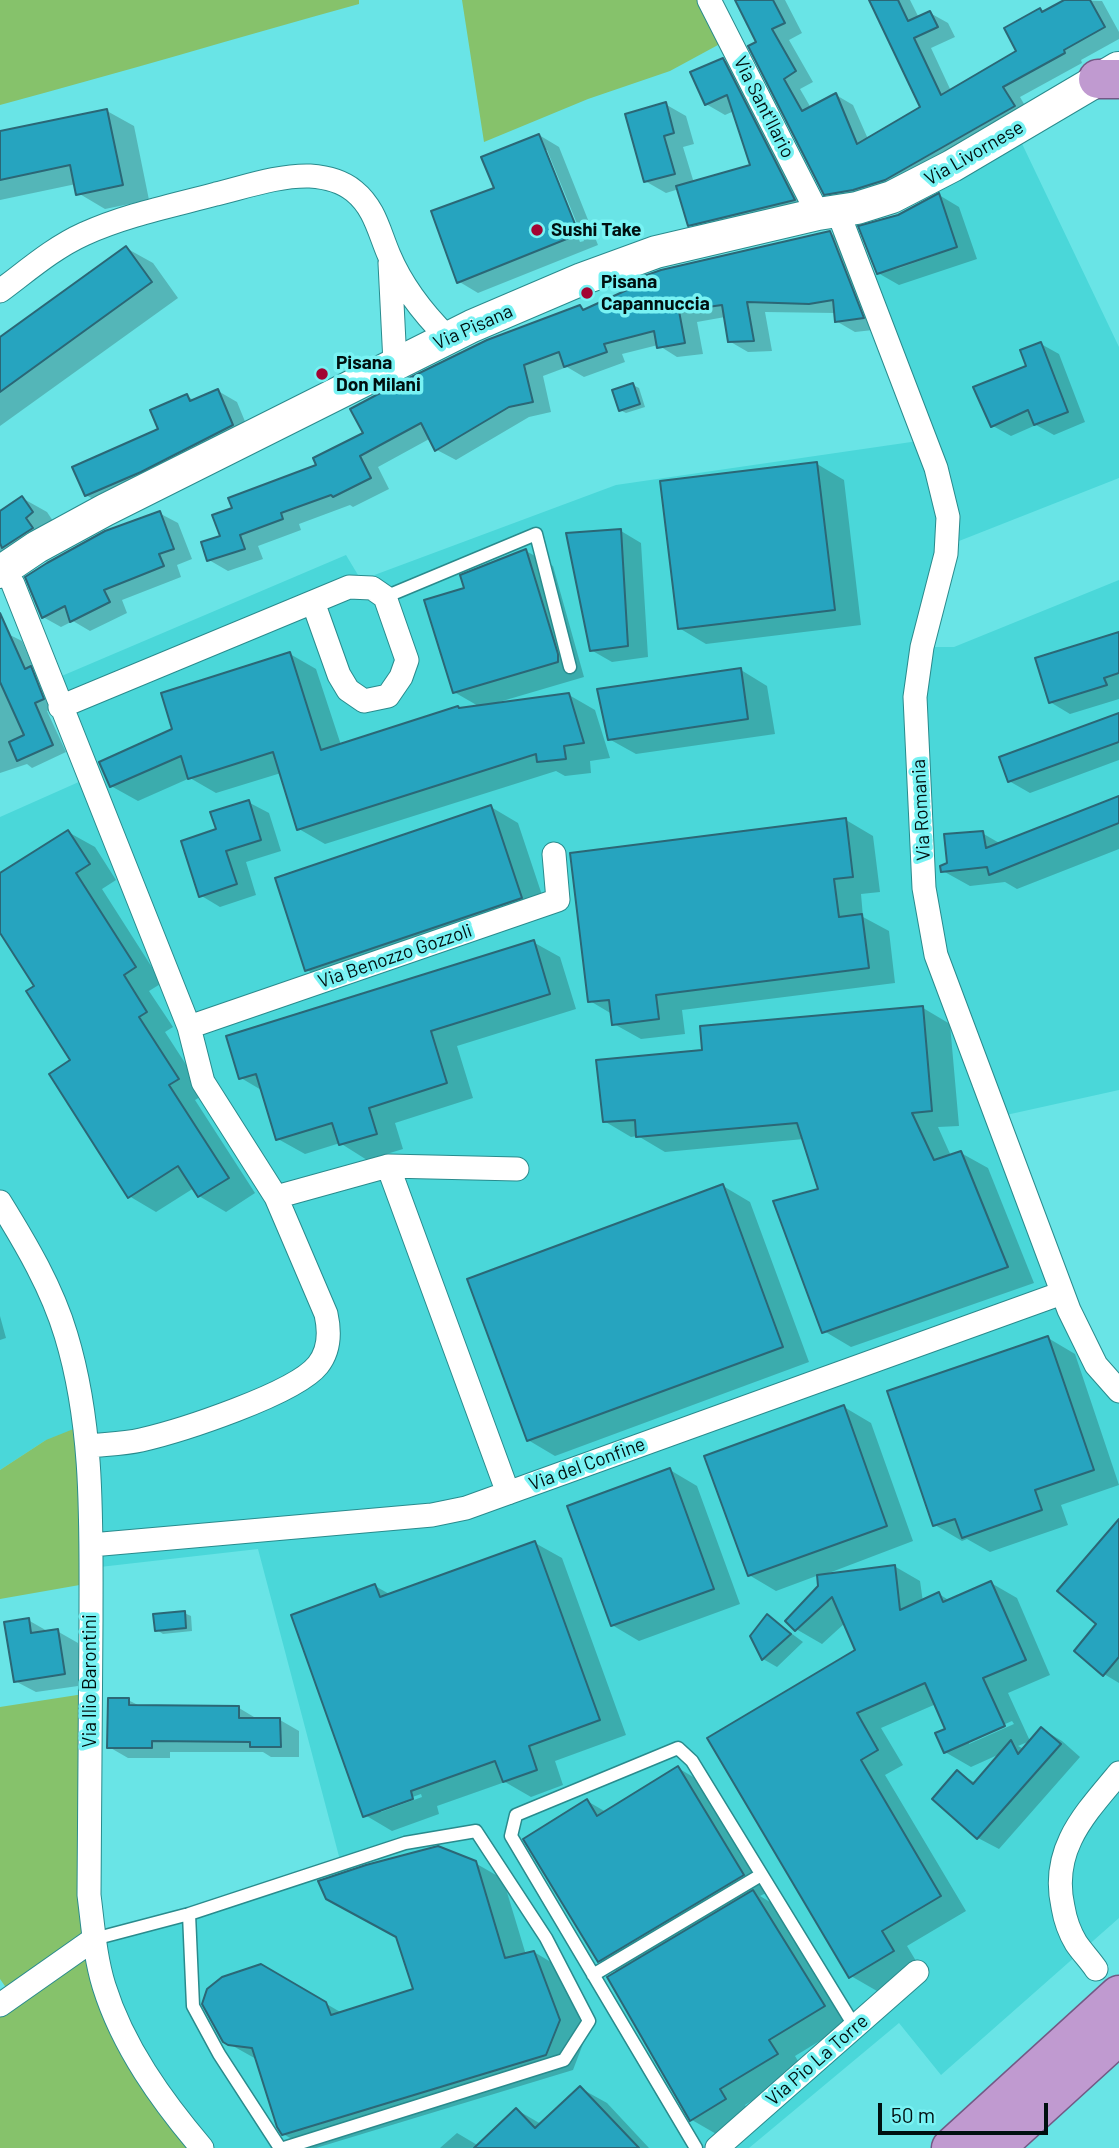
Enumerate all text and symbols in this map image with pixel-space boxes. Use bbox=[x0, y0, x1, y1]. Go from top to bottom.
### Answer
street label: Via Sant'Ilario bbox=[729, 52, 799, 162]
street label: Via Livornese bbox=[920, 116, 1028, 190]
place label: Sushi Take bbox=[551, 219, 641, 241]
marker: Sushi Take bbox=[529, 222, 545, 238]
place label: Pisana Capannuccia bbox=[601, 271, 710, 315]
marker: Pisana Capannuccia bbox=[579, 285, 595, 301]
street label: Via Pisana bbox=[430, 299, 516, 355]
place label: Pisana Don Milani bbox=[336, 352, 421, 396]
marker: Pisana Don Milani bbox=[314, 366, 330, 382]
street label: Via Romania bbox=[907, 759, 935, 861]
street label: Via Benozzo Gozzoli bbox=[315, 919, 475, 993]
street label: Via del Confine bbox=[526, 1432, 648, 1496]
street label: Via Ilio Barontini bbox=[79, 1614, 101, 1748]
street label: Via Pio La Torre bbox=[761, 2009, 873, 2111]
scale bar bbox=[881, 2088, 1051, 2132]
text: 50 m bbox=[891, 2102, 935, 2127]

